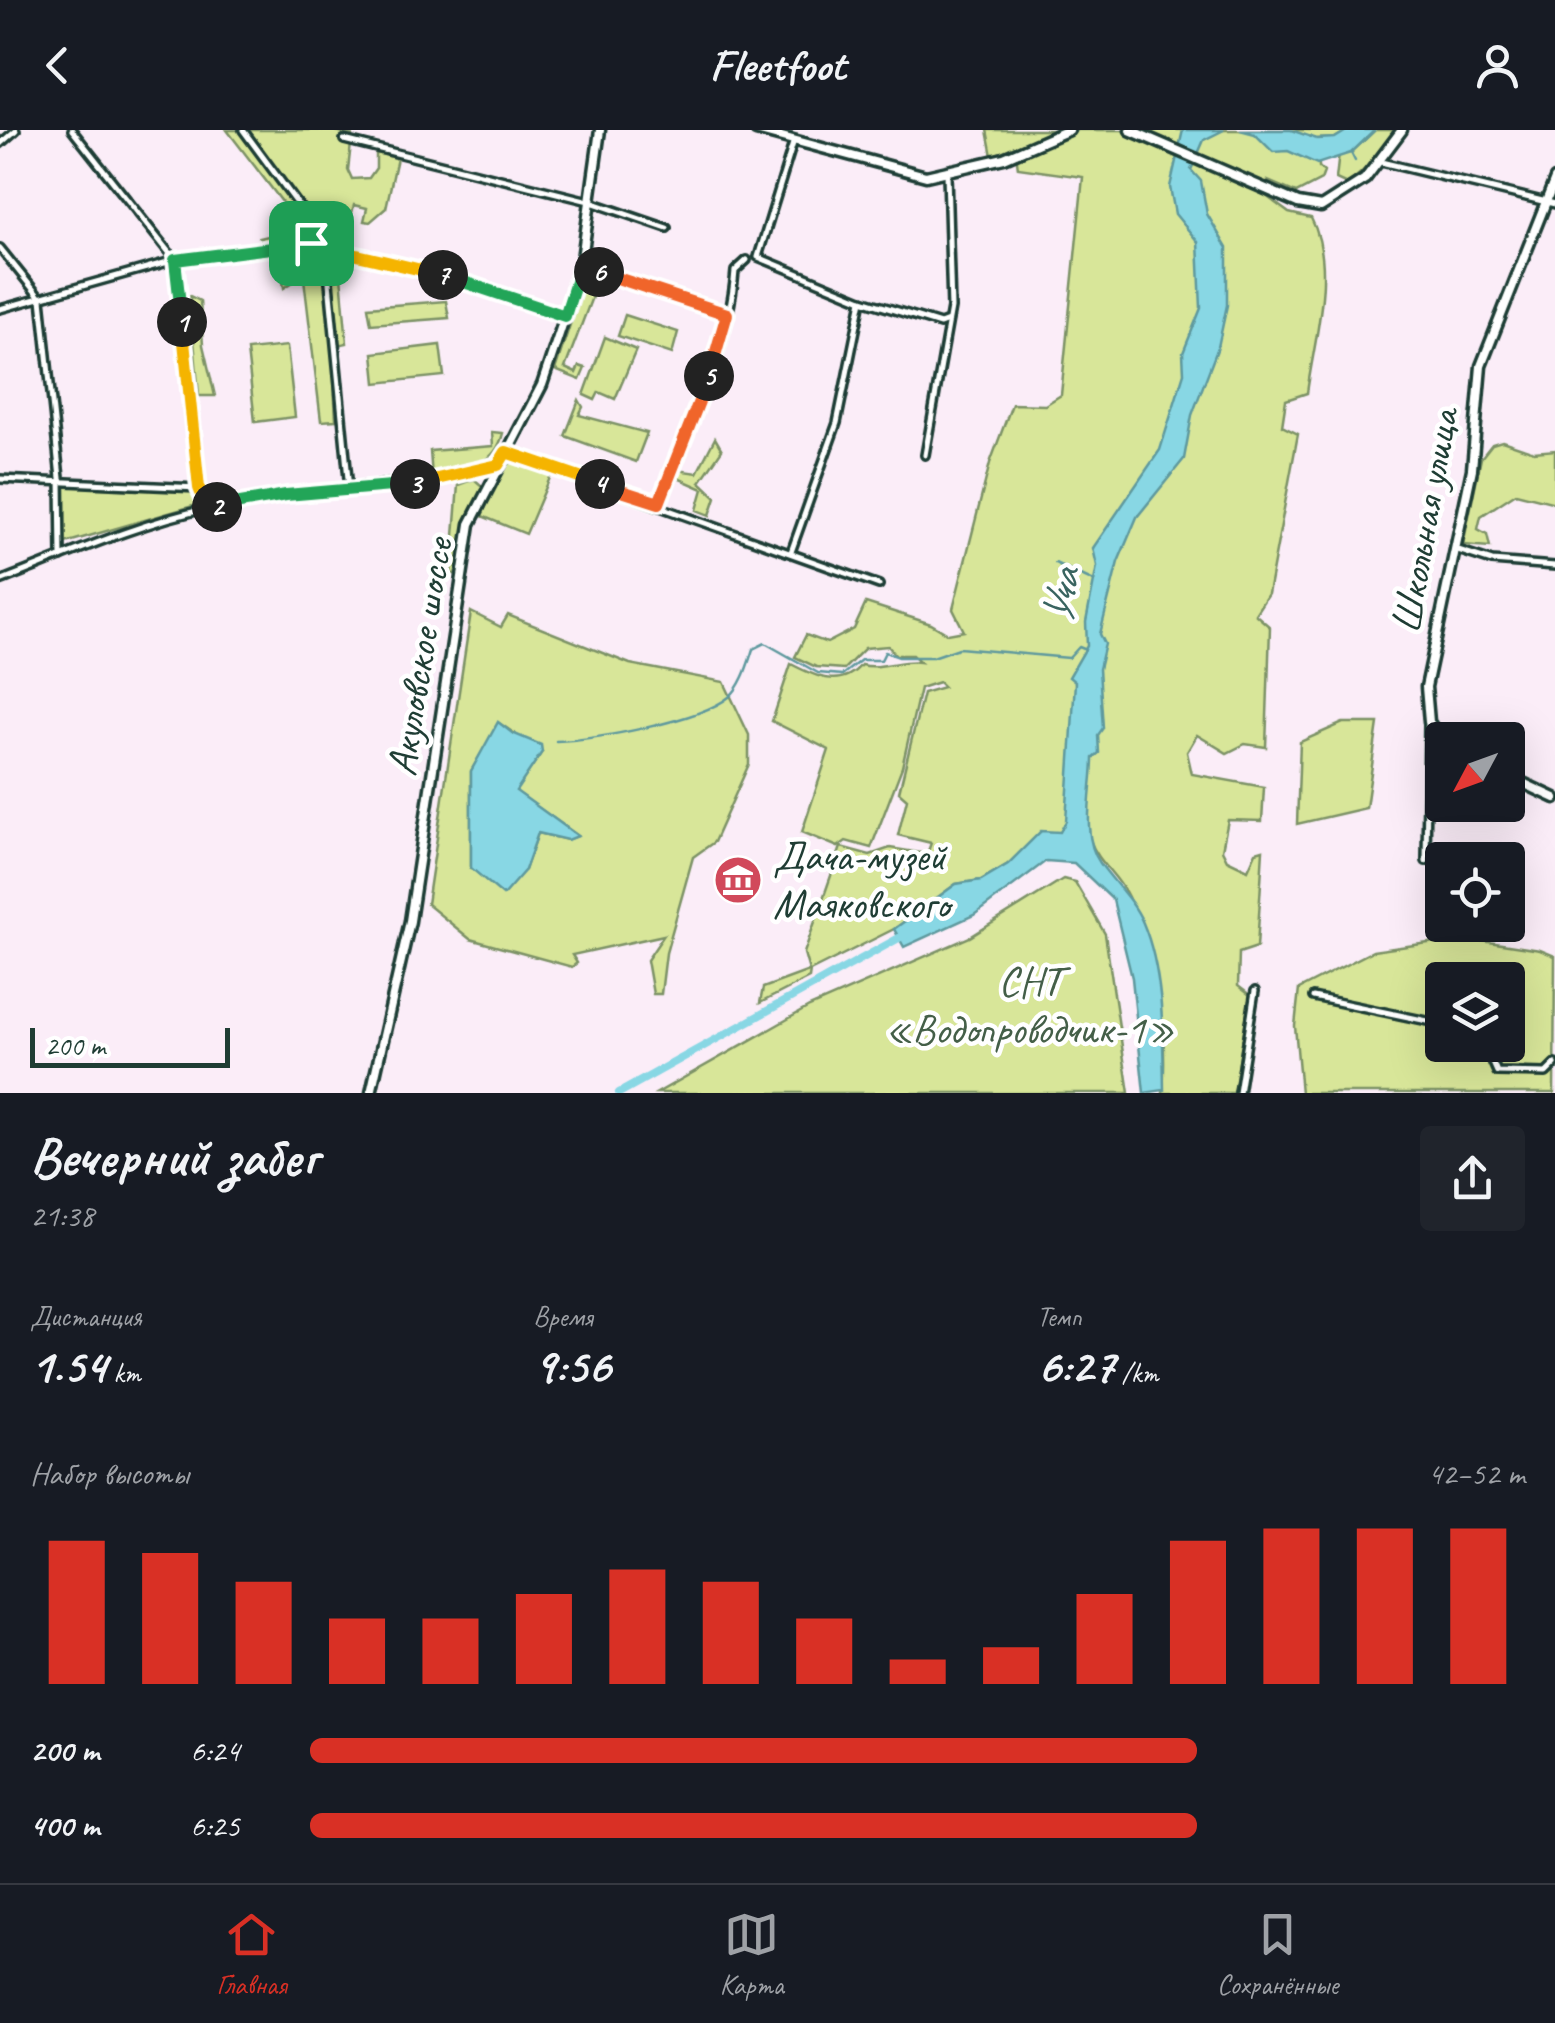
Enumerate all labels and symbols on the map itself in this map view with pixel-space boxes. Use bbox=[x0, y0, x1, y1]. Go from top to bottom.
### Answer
pin bbox=[269, 201, 354, 286]
pin: 6 bbox=[574, 247, 624, 297]
pin: 7 bbox=[418, 250, 468, 300]
pin: 1 bbox=[157, 297, 207, 347]
pin: 5 bbox=[684, 351, 734, 401]
street label: Школьная улица bbox=[1379, 401, 1471, 637]
pin: 3 bbox=[390, 459, 440, 509]
pin: 4 bbox=[575, 459, 625, 509]
pin: 2 bbox=[192, 482, 242, 532]
street label: Акуловское шоссе bbox=[375, 532, 465, 779]
water label: Уча bbox=[1029, 561, 1094, 629]
north arrow bbox=[1425, 722, 1525, 822]
place label: Дача-музей Маяковского bbox=[773, 830, 954, 931]
museum icon: Дача-музей Маяковского bbox=[712, 854, 764, 906]
park label: СНТ «Водопроводчик-1» bbox=[885, 955, 1175, 1056]
scale bar bbox=[30, 1023, 230, 1068]

